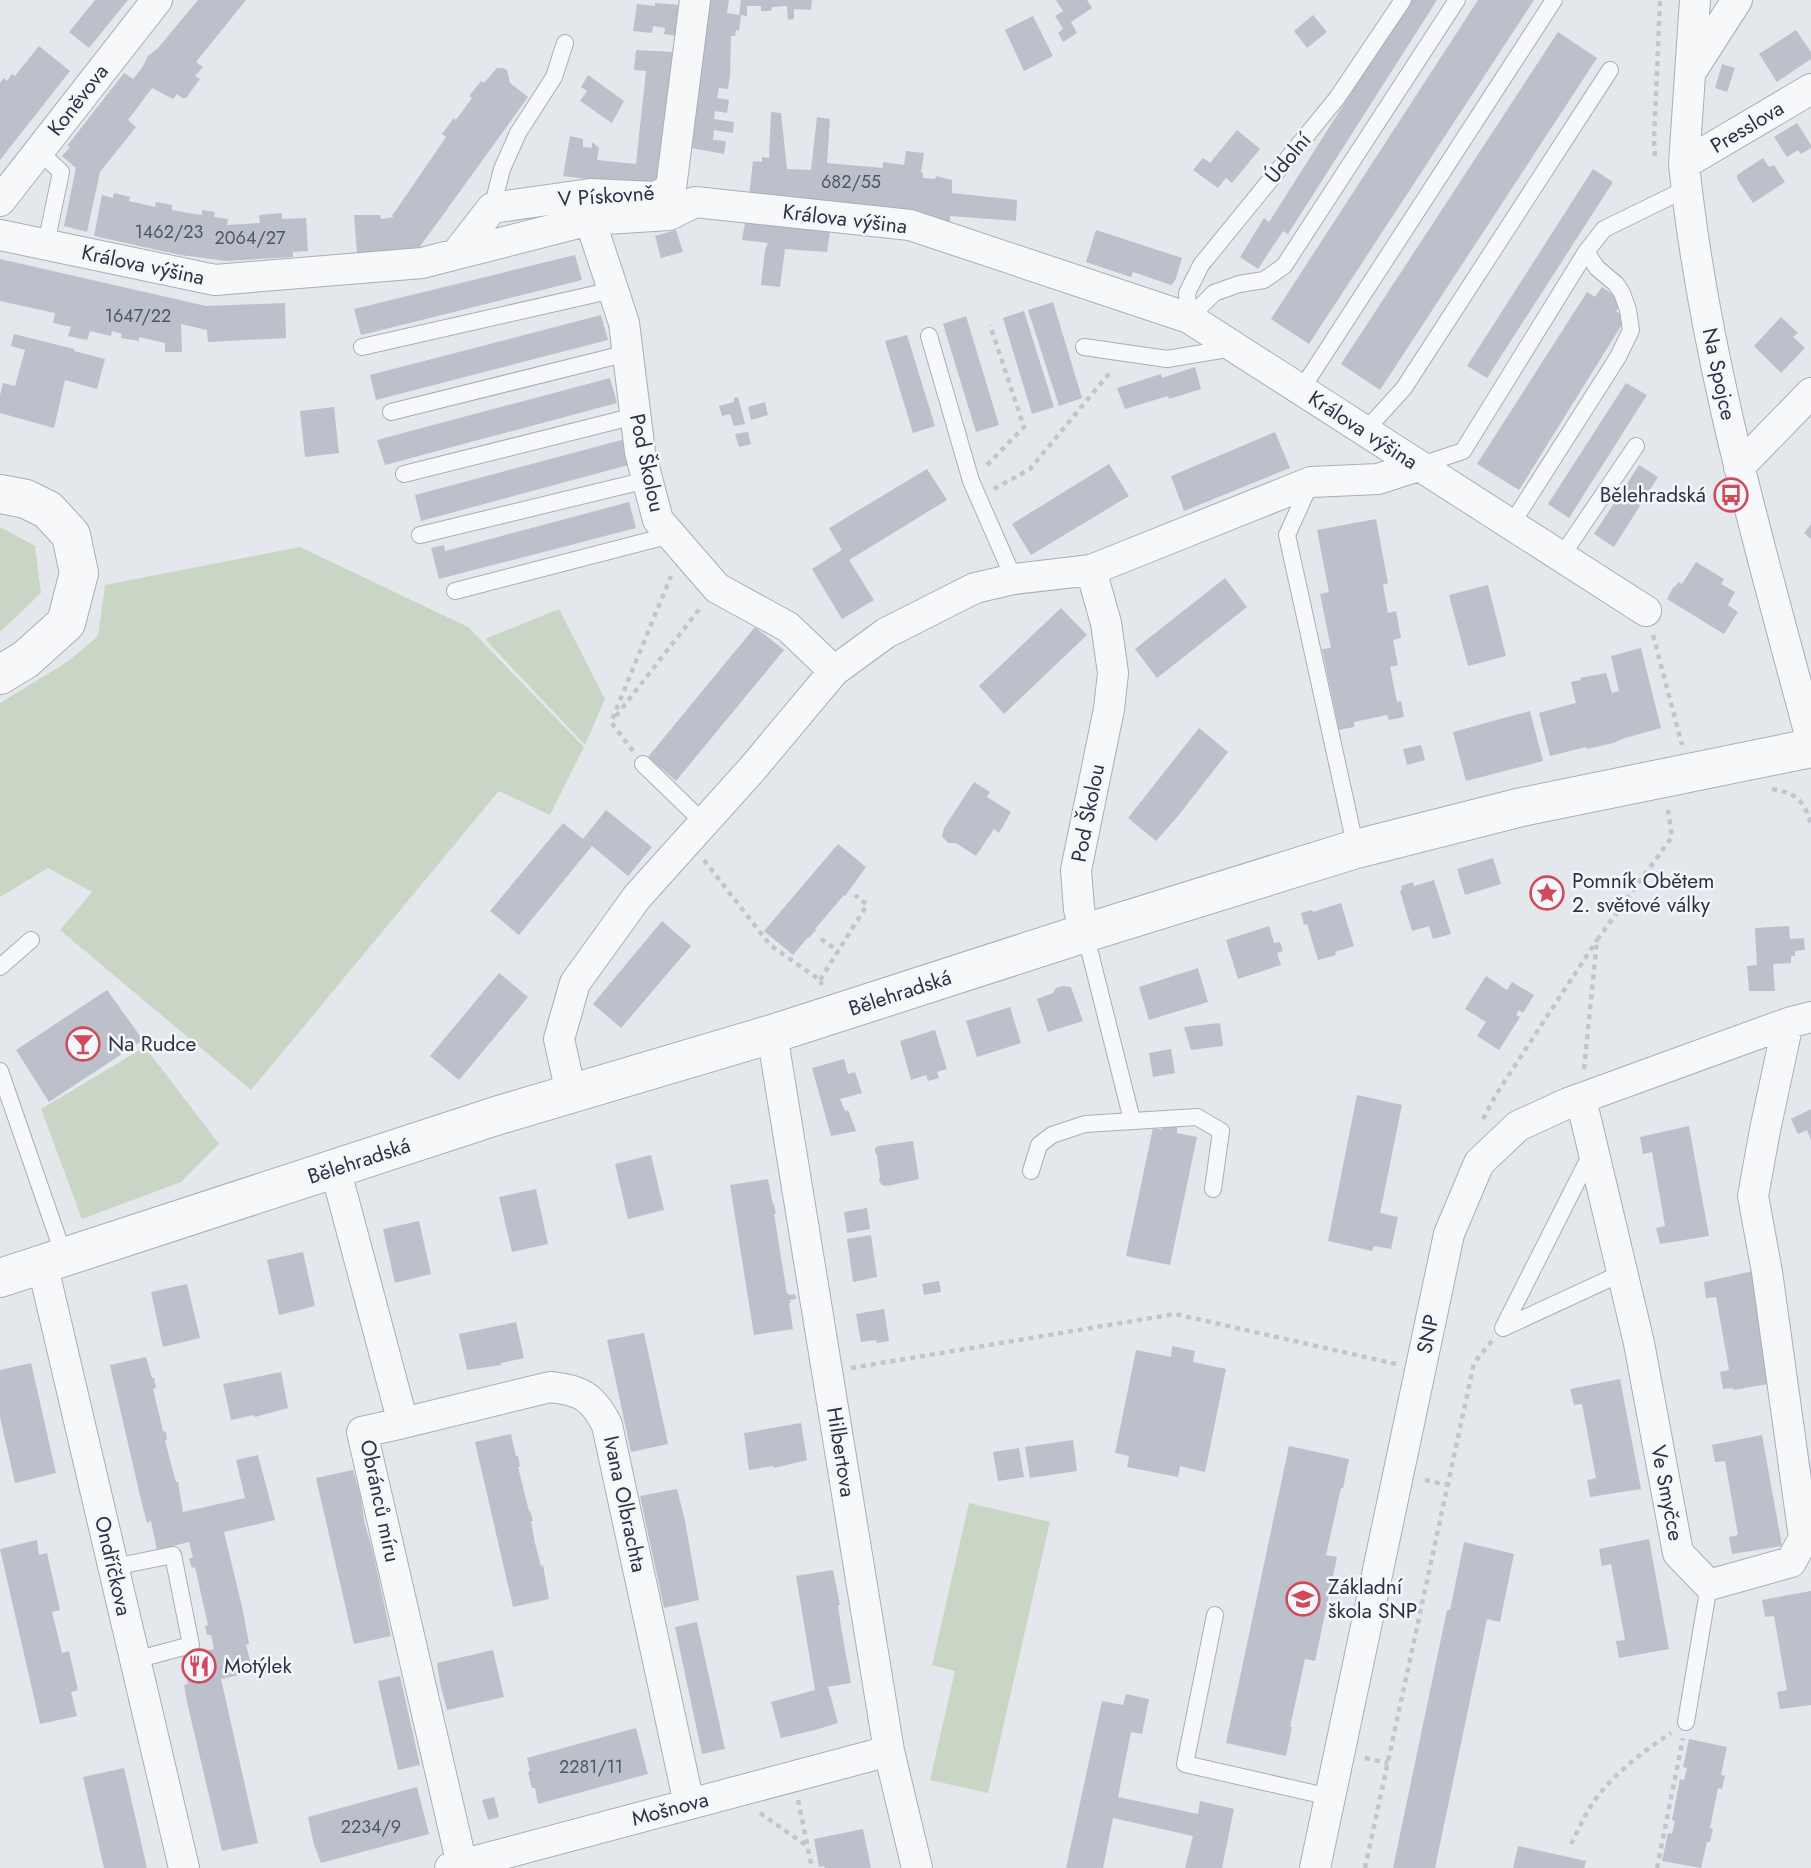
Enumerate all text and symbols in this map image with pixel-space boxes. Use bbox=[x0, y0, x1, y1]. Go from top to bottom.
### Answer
street label: Koněvova bbox=[40, 58, 116, 142]
street label: Presslova bbox=[1705, 93, 1789, 161]
street label: Údolní bbox=[1258, 125, 1319, 190]
house number: 682/55 bbox=[821, 169, 881, 195]
street label: V Pískovně bbox=[557, 178, 655, 214]
street label: Králova výšina bbox=[781, 196, 909, 242]
house number: 1462/23 bbox=[135, 219, 203, 245]
house number: 2064/27 bbox=[215, 225, 286, 251]
street label: Králova výšina bbox=[79, 237, 207, 293]
house number: 1647/22 bbox=[105, 303, 171, 329]
street label: Na Spojce bbox=[1695, 325, 1743, 423]
street label: Králova výšina bbox=[1302, 383, 1424, 477]
street label: Pod Školou bbox=[622, 411, 672, 515]
bus stop icon: Bělehradská bbox=[1712, 476, 1750, 514]
place label: Bělehradská bbox=[1600, 480, 1706, 510]
street label: Pod Školou bbox=[1064, 761, 1112, 865]
place label: Pomník Obětem 2. světové války bbox=[1572, 866, 1714, 920]
place icon: Pomník Obětem 2. světové války bbox=[1528, 874, 1566, 912]
street label: Bělehradská bbox=[845, 962, 955, 1024]
bar icon: Na Rudce bbox=[64, 1025, 102, 1063]
place label: Na Rudce bbox=[108, 1029, 196, 1059]
street label: Bělehradská bbox=[304, 1130, 414, 1192]
street label: SNP bbox=[1409, 1312, 1447, 1356]
street label: Hilbertova bbox=[819, 1405, 863, 1499]
street label: Ivana Olbrachta bbox=[596, 1433, 654, 1575]
street label: Obránců míru bbox=[352, 1437, 408, 1565]
street label: Ve Smyčce bbox=[1643, 1443, 1691, 1544]
street label: Ondříčkova bbox=[87, 1513, 139, 1619]
place label: Základní škola SNP bbox=[1328, 1572, 1417, 1626]
school or university icon: Základní škola SNP bbox=[1284, 1580, 1322, 1618]
restaurant icon: Motýlek bbox=[180, 1647, 218, 1685]
place label: Motýlek bbox=[224, 1651, 292, 1681]
house number: 2281/11 bbox=[559, 1754, 623, 1780]
street label: Mošnova bbox=[628, 1784, 712, 1834]
house number: 2234/9 bbox=[341, 1814, 401, 1840]

